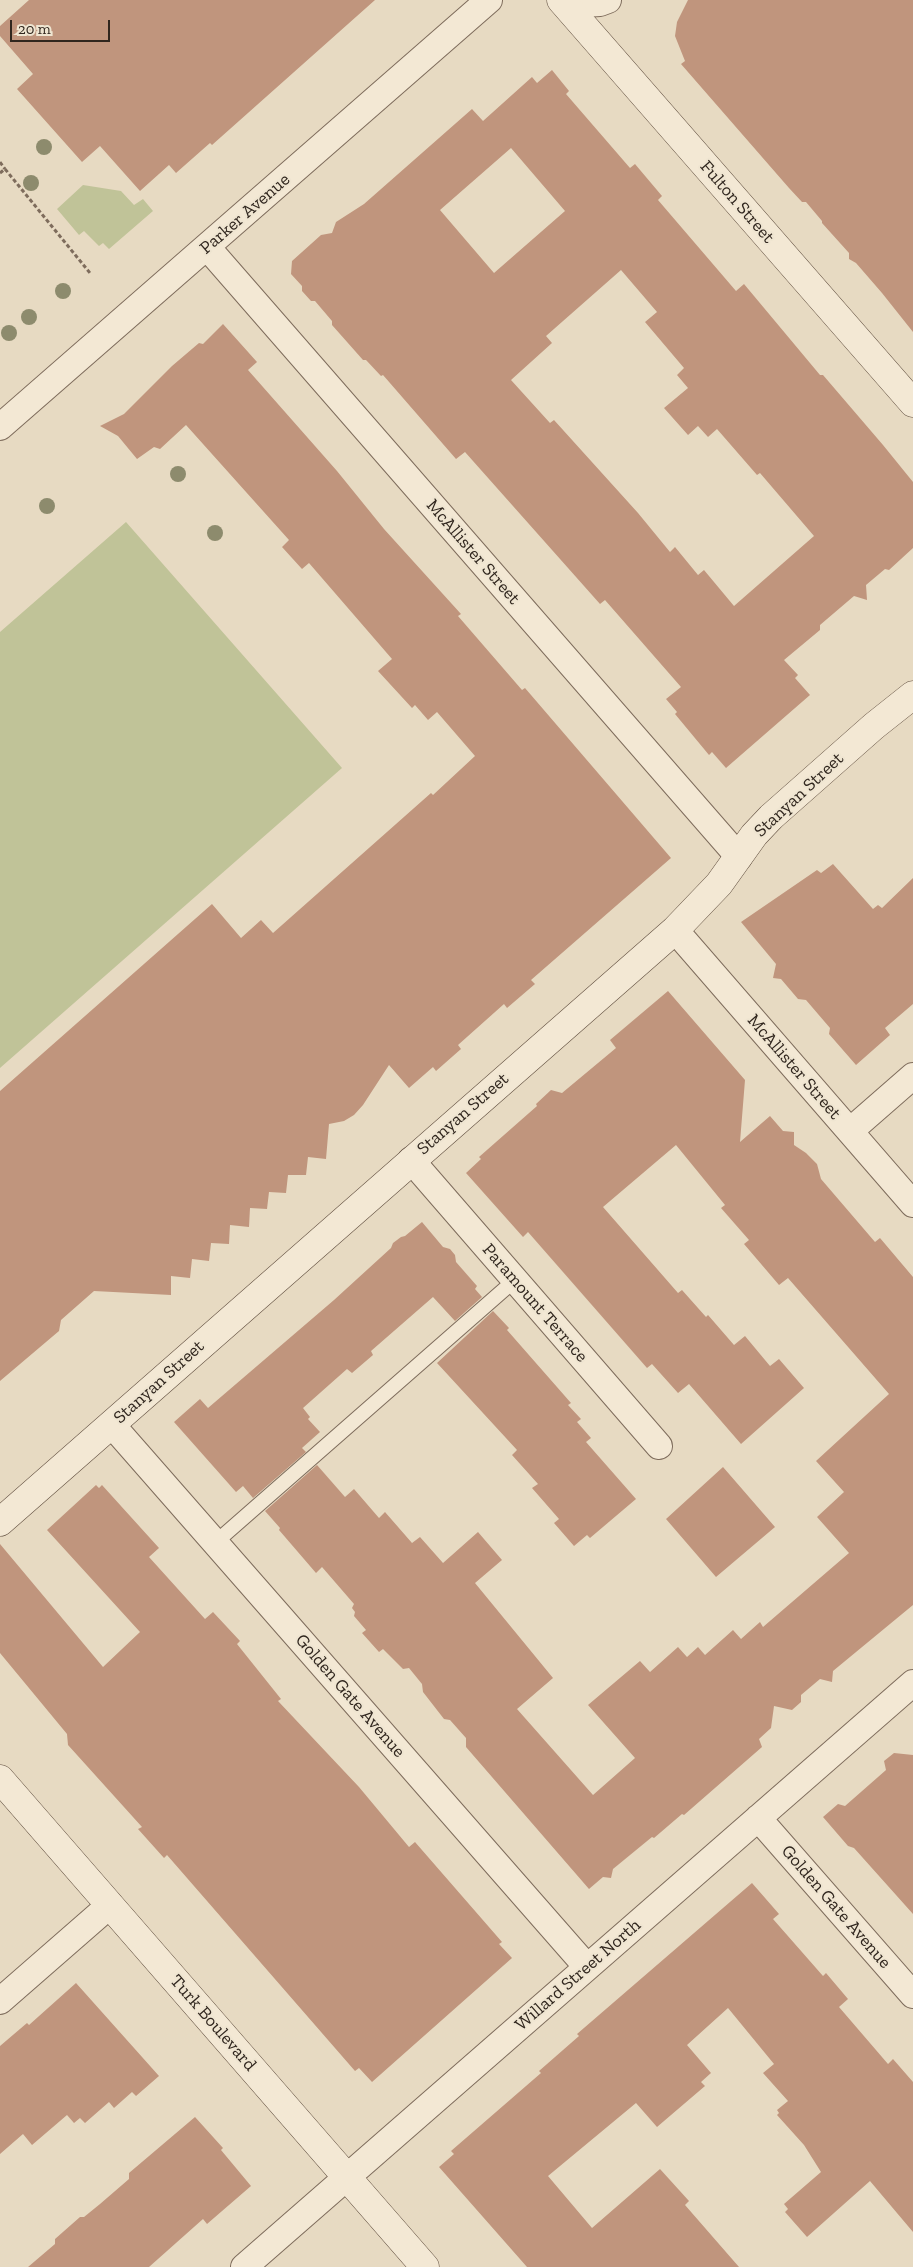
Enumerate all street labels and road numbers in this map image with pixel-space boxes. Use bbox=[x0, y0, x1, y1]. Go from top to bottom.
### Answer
street label: Fulton Street bbox=[695, 156, 779, 248]
street label: Parker Avenue bbox=[195, 169, 295, 259]
street label: McAllister Street bbox=[422, 495, 524, 609]
street label: Stanyan Street bbox=[750, 748, 848, 842]
street label: McAllister Street bbox=[743, 1010, 845, 1124]
street label: Stanyan Street bbox=[413, 1068, 513, 1160]
street label: Paramount Terrace bbox=[478, 1239, 592, 1367]
street label: Stanyan Street bbox=[109, 1336, 209, 1428]
street label: Golden Gate Avenue bbox=[290, 1630, 410, 1762]
street label: Golden Gate Avenue bbox=[776, 1841, 896, 1973]
street label: Willard Street North bbox=[511, 1915, 645, 2035]
street label: Turk Boulevard bbox=[165, 1970, 261, 2076]

